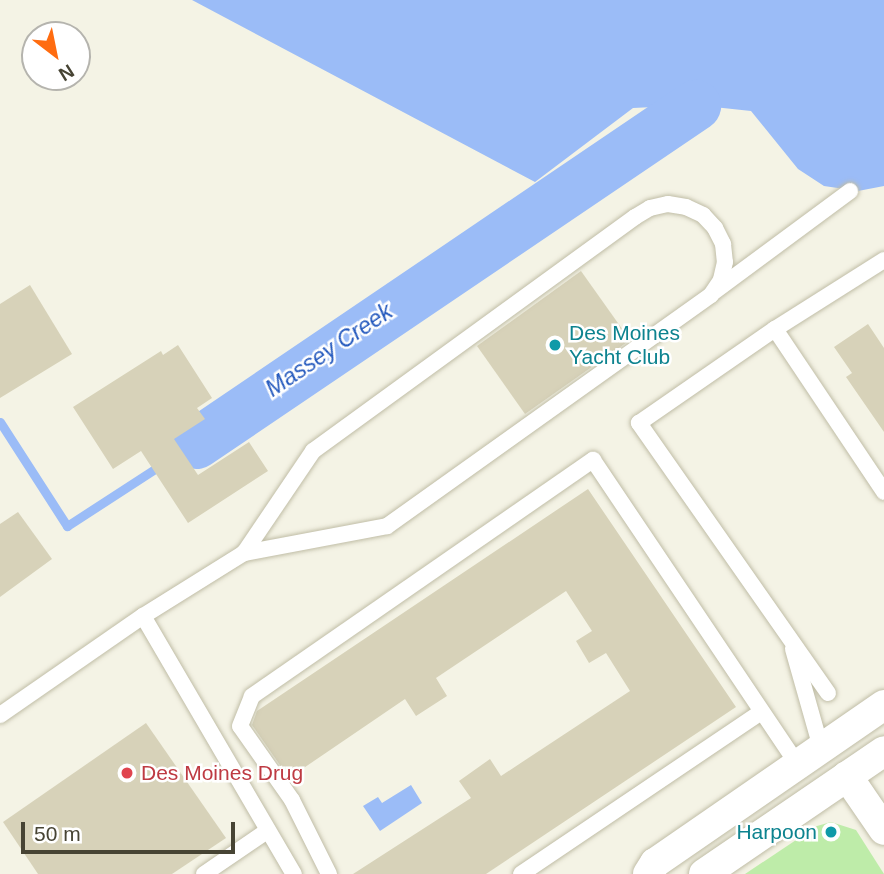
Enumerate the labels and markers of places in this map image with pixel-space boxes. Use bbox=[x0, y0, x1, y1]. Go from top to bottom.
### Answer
place label: Des Moines Yacht Club bbox=[569, 320, 680, 370]
marker: Des Moines Yacht Club bbox=[547, 337, 563, 353]
place label: Des Moines Drug bbox=[141, 760, 303, 786]
marker: Des Moines Drug bbox=[119, 765, 135, 781]
place label: Harpoon bbox=[736, 819, 817, 845]
marker: Harpoon bbox=[823, 824, 839, 840]

